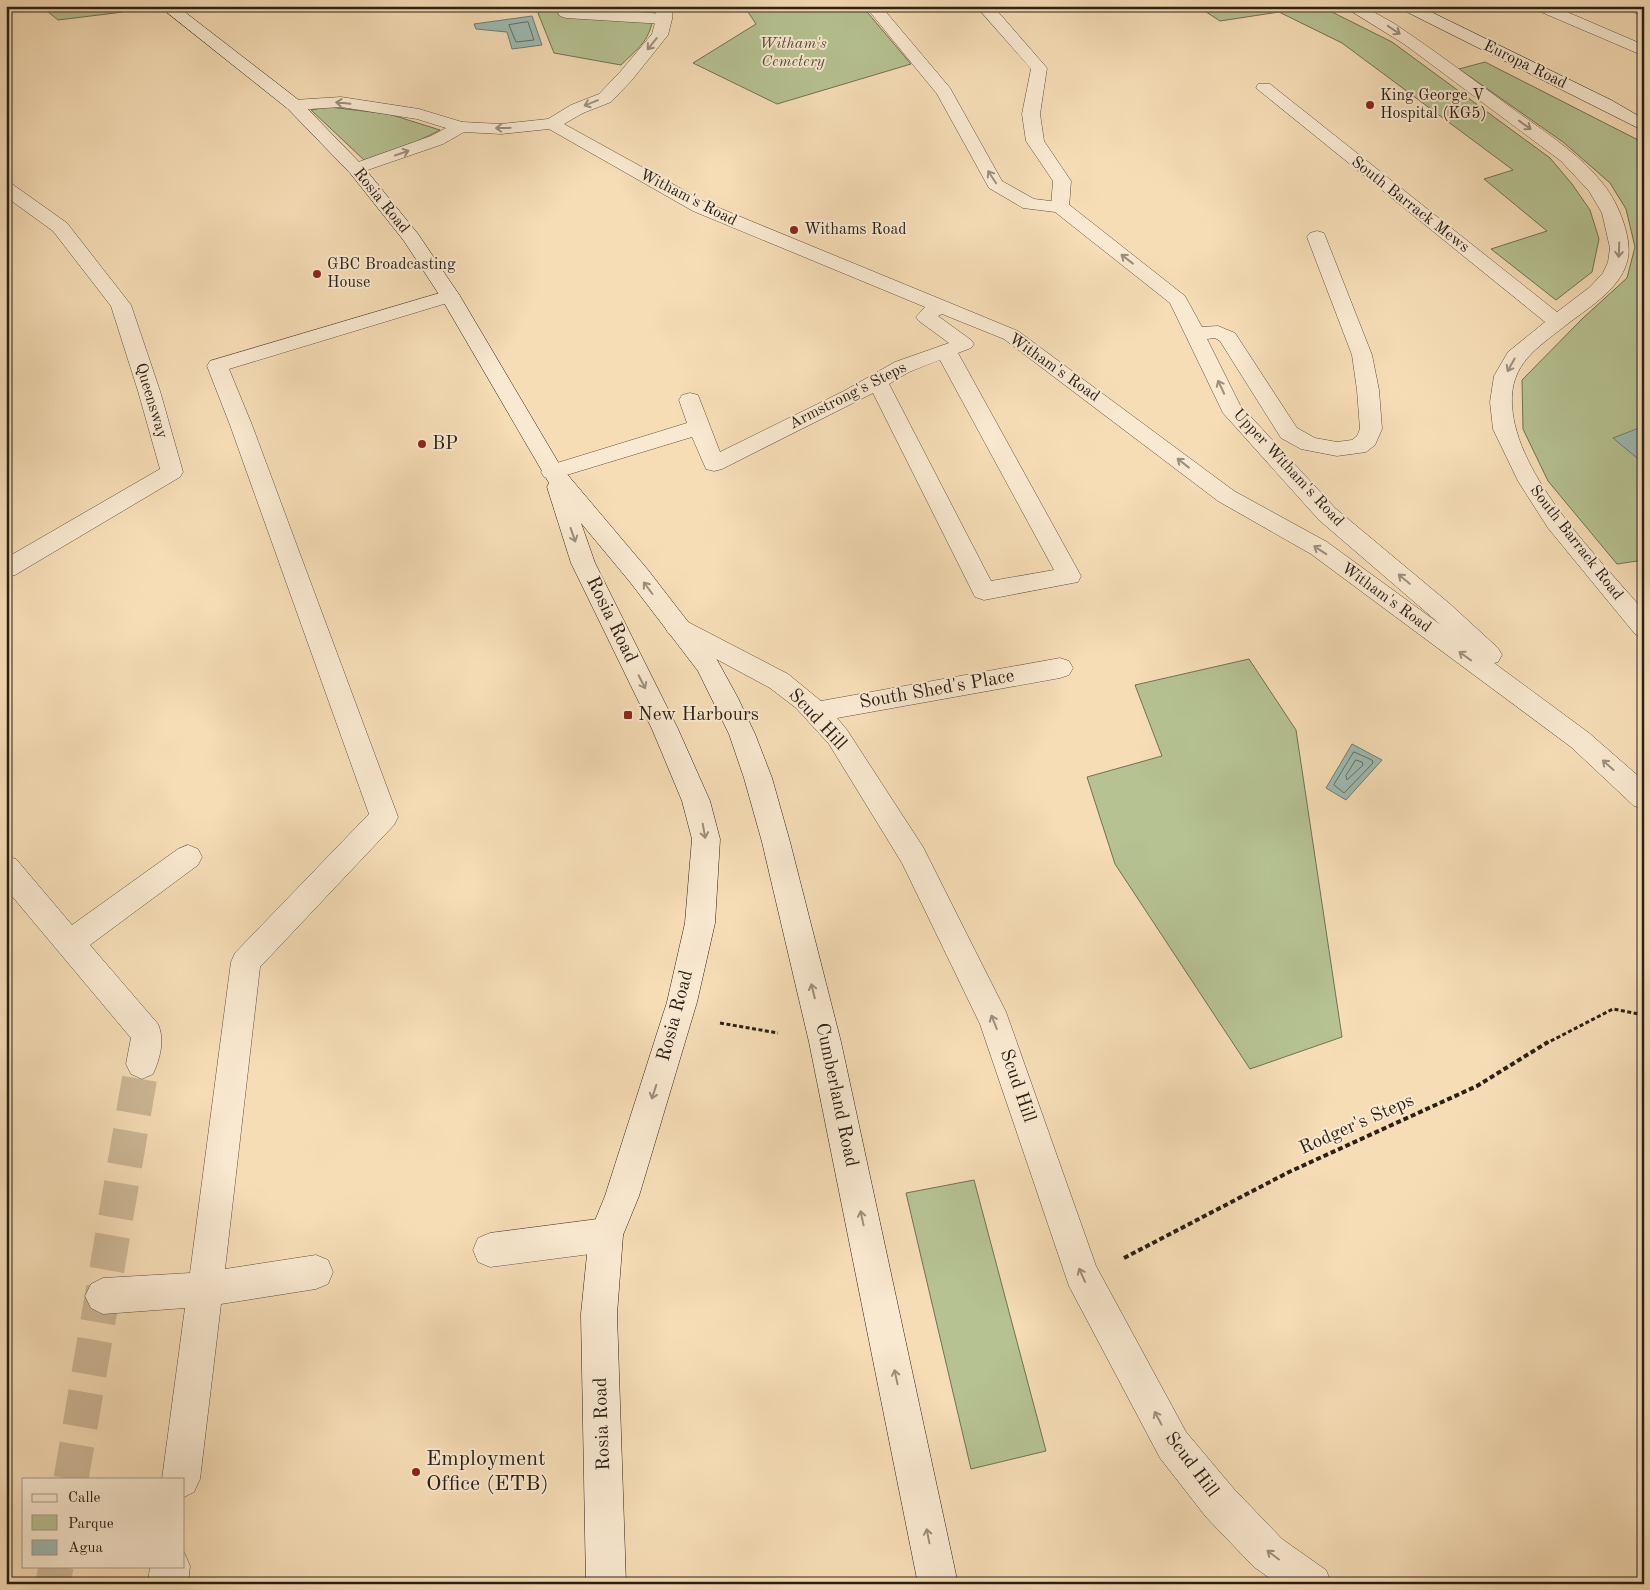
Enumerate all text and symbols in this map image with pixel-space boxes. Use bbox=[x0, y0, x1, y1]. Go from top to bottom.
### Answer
one-way arrow bbox=[1386, 25, 1400, 35]
park label: Witham's Cemetery bbox=[759, 36, 827, 70]
one-way arrow bbox=[647, 37, 658, 50]
street label: Europa Road bbox=[1481, 38, 1569, 92]
place label: King George V Hospital (KG5) bbox=[1380, 88, 1487, 122]
one-way arrow bbox=[336, 98, 352, 108]
one-way arrow bbox=[584, 99, 599, 108]
marker: King George V Hospital (KG5) bbox=[1364, 99, 1376, 111]
one-way arrow bbox=[1518, 120, 1531, 131]
one-way arrow bbox=[495, 123, 512, 133]
one-way arrow bbox=[394, 148, 409, 157]
street label: South Barrack Mews bbox=[1348, 154, 1472, 256]
street label: Rosia Road bbox=[350, 165, 412, 237]
street label: Witham's Road bbox=[637, 167, 739, 229]
one-way arrow bbox=[986, 170, 997, 184]
place label: Withams Road bbox=[804, 222, 907, 238]
marker: Withams Road bbox=[788, 224, 800, 236]
one-way arrow bbox=[1614, 242, 1623, 258]
one-way arrow bbox=[1120, 254, 1133, 265]
place label: GBC Broadcasting House bbox=[327, 257, 456, 291]
marker: GBC Broadcasting House bbox=[311, 268, 323, 280]
street label: Witham's Road bbox=[1006, 331, 1102, 405]
one-way arrow bbox=[1506, 358, 1516, 373]
street label: Armstrong's Steps bbox=[787, 360, 909, 432]
street label: Queensway bbox=[132, 361, 170, 441]
one-way arrow bbox=[1215, 380, 1225, 395]
street label: Upper Witham's Road bbox=[1230, 406, 1346, 530]
place label: BP bbox=[432, 435, 458, 454]
marker: BP bbox=[416, 438, 428, 450]
one-way arrow bbox=[1177, 457, 1190, 468]
street label: South Barrack Road bbox=[1526, 483, 1626, 603]
one-way arrow bbox=[569, 526, 579, 542]
one-way arrow bbox=[1313, 544, 1327, 554]
street label: Witham's Road bbox=[1338, 560, 1434, 636]
one-way arrow bbox=[1398, 573, 1411, 584]
street label: Rosia Road bbox=[582, 574, 640, 666]
one-way arrow bbox=[642, 582, 653, 595]
one-way arrow bbox=[1459, 650, 1472, 661]
street label: South Shed's Place bbox=[858, 667, 1016, 713]
one-way arrow bbox=[638, 674, 647, 689]
street label: Scud Hill bbox=[784, 686, 850, 754]
place label: New Harbours bbox=[638, 706, 759, 725]
marker: New Harbours bbox=[622, 709, 634, 721]
one-way arrow bbox=[1601, 759, 1614, 771]
one-way arrow bbox=[700, 823, 710, 839]
street label: Rosia Road bbox=[655, 968, 697, 1064]
one-way arrow bbox=[808, 983, 817, 999]
one-way arrow bbox=[989, 1015, 998, 1030]
street label: Cumberland Road bbox=[811, 1021, 861, 1169]
street label: Scud Hill bbox=[996, 1047, 1038, 1125]
one-way arrow bbox=[649, 1084, 659, 1100]
street label: Rodger's Steps bbox=[1297, 1091, 1417, 1159]
one-way arrow bbox=[857, 1210, 867, 1226]
one-way arrow bbox=[1076, 1268, 1086, 1283]
one-way arrow bbox=[891, 1369, 900, 1385]
street label: Rosia Road bbox=[592, 1377, 614, 1471]
one-way arrow bbox=[1153, 1411, 1162, 1426]
street label: Scud Hill bbox=[1161, 1429, 1221, 1501]
place label: Employment Office (ETB) bbox=[426, 1448, 549, 1495]
marker: Employment Office (ETB) bbox=[410, 1466, 422, 1478]
legend bbox=[22, 1478, 185, 1568]
text: Calle bbox=[68, 1491, 101, 1506]
text: Parque bbox=[68, 1517, 114, 1532]
one-way arrow bbox=[923, 1528, 933, 1544]
text: Agua bbox=[68, 1541, 104, 1556]
one-way arrow bbox=[1267, 1550, 1280, 1561]

